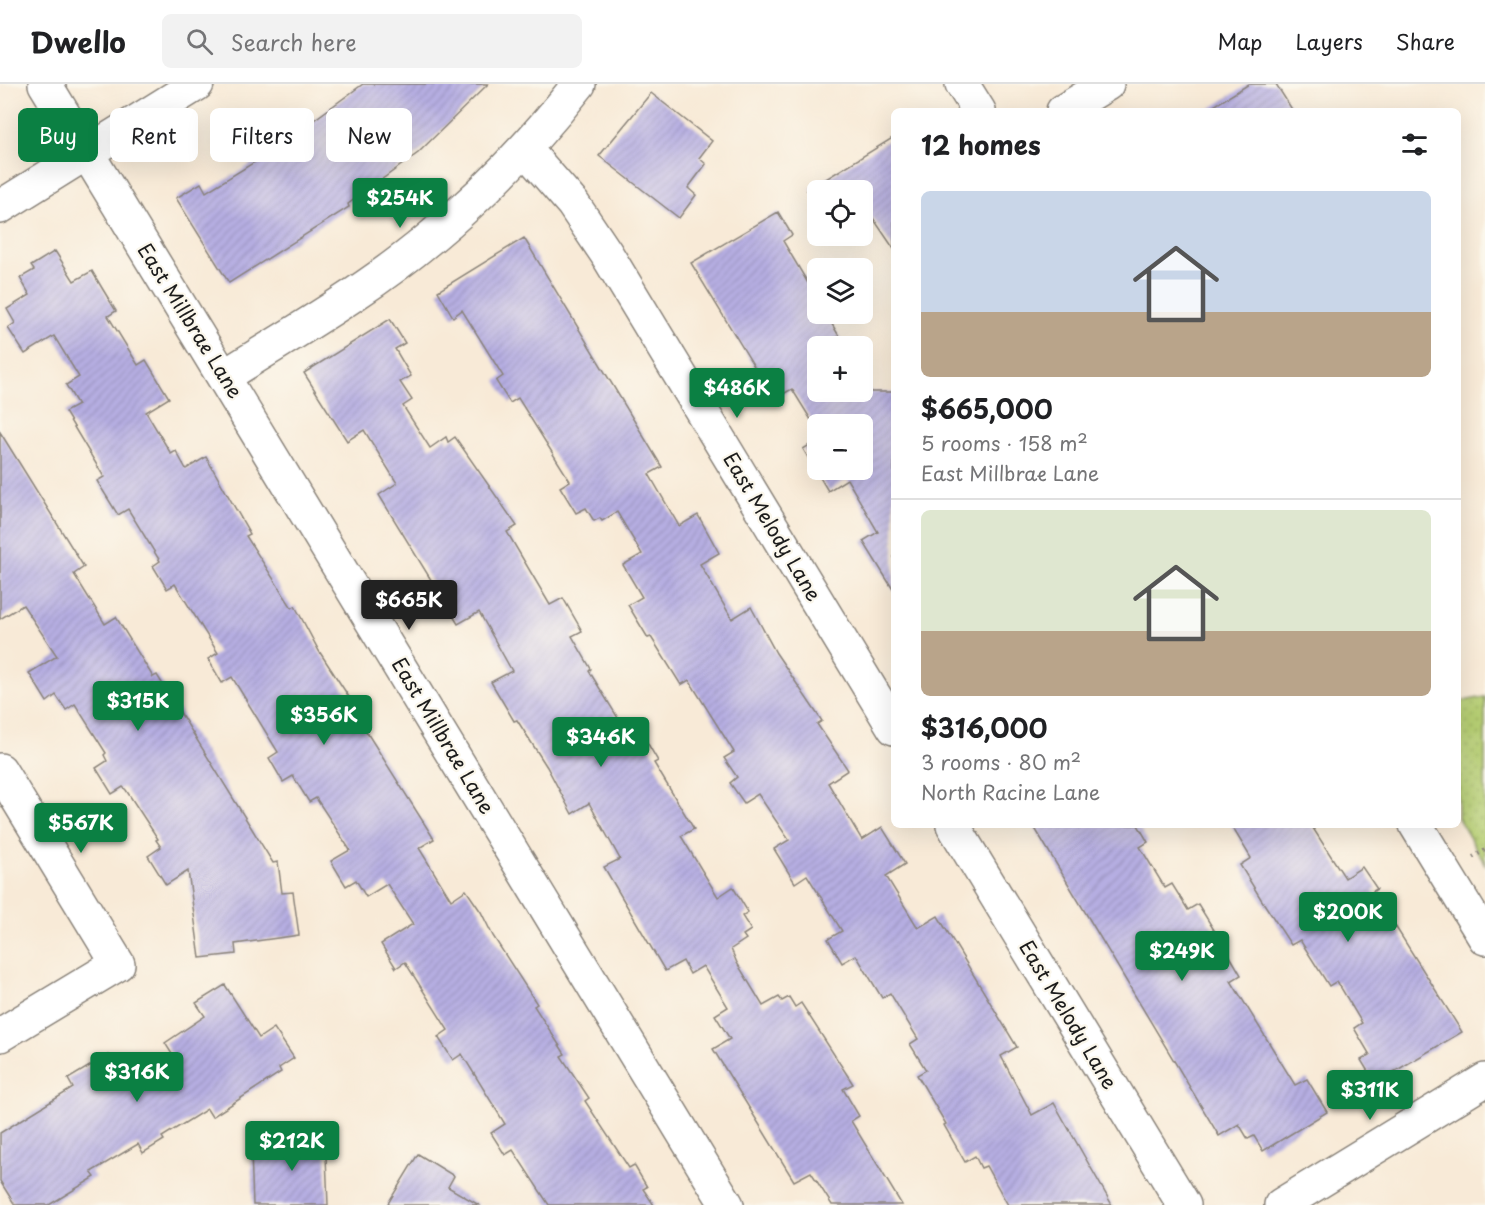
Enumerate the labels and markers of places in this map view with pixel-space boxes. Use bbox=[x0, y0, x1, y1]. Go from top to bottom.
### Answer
pin: $254K bbox=[358, 178, 442, 229]
pin: $486K bbox=[695, 368, 779, 419]
pin: $665K bbox=[367, 580, 451, 631]
pin: $315K bbox=[96, 681, 180, 732]
pin: $356K bbox=[282, 695, 366, 746]
pin: $346K bbox=[559, 717, 643, 768]
pin: $567K bbox=[39, 803, 123, 854]
pin: $200K bbox=[1306, 892, 1390, 943]
pin: $249K bbox=[1140, 931, 1224, 982]
pin: $316K bbox=[95, 1052, 179, 1103]
pin: $311K bbox=[1328, 1070, 1412, 1121]
pin: $212K bbox=[250, 1121, 334, 1172]

